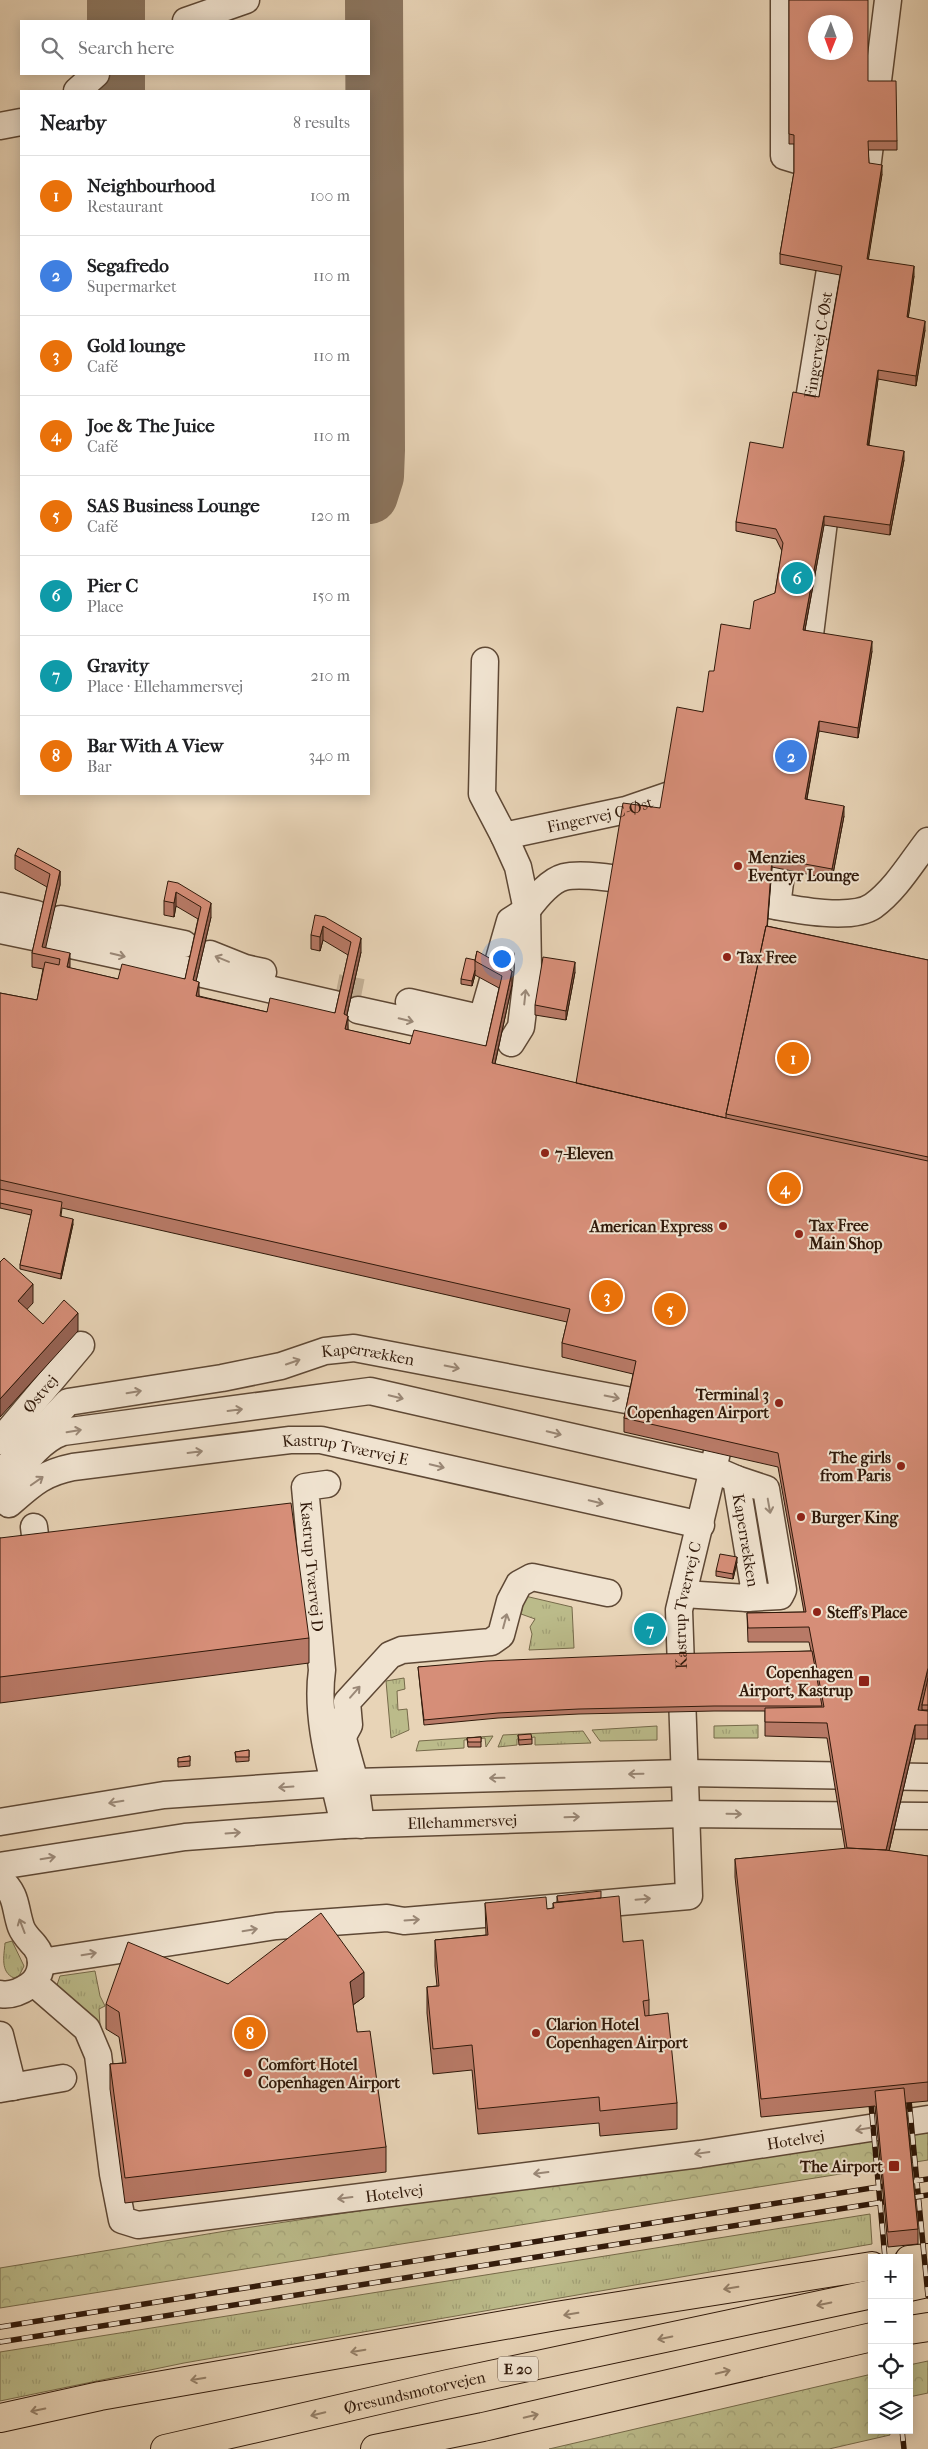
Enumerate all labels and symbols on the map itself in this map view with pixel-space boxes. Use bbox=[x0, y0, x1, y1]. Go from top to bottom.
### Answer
north arrow bbox=[808, 15, 853, 60]
street label: Fingervej C-Øst bbox=[800, 290, 836, 400]
pin: 6 bbox=[781, 559, 813, 597]
pin: 2 bbox=[775, 737, 807, 775]
street label: Fingervej C-Øst bbox=[545, 792, 655, 837]
place label: Menzies Eventyr Lounge bbox=[747, 848, 859, 886]
marker: Menzies Eventyr Lounge bbox=[732, 860, 744, 872]
your location bbox=[489, 946, 515, 972]
place label: Tax Free bbox=[736, 948, 797, 967]
one-way arrow bbox=[109, 951, 125, 960]
marker: Tax Free bbox=[721, 951, 733, 963]
one-way arrow bbox=[215, 954, 231, 963]
one-way arrow bbox=[520, 989, 530, 1005]
one-way arrow bbox=[397, 1016, 413, 1025]
pin: 1 bbox=[777, 1039, 809, 1077]
place label: 7-Eleven bbox=[554, 1144, 614, 1163]
marker: 7-Eleven bbox=[539, 1147, 551, 1159]
pin: 4 bbox=[769, 1169, 801, 1207]
place label: Tax Free Main Shop bbox=[808, 1216, 883, 1254]
place label: American Express bbox=[589, 1217, 713, 1237]
marker: American Express bbox=[717, 1220, 729, 1232]
marker: Tax Free Main Shop bbox=[793, 1228, 805, 1240]
pin: 3 bbox=[591, 1277, 623, 1315]
pin: 5 bbox=[654, 1290, 686, 1328]
street label: Kaperrækken bbox=[320, 1339, 417, 1369]
one-way arrow bbox=[285, 1357, 301, 1366]
one-way arrow bbox=[444, 1363, 460, 1372]
street label: Østvej bbox=[19, 1371, 62, 1417]
place label: Terminal 3 Copenhagen Airport bbox=[627, 1385, 769, 1423]
one-way arrow bbox=[125, 1386, 141, 1396]
one-way arrow bbox=[387, 1393, 403, 1402]
one-way arrow bbox=[603, 1393, 619, 1403]
marker: Terminal 3 Copenhagen Airport bbox=[773, 1397, 785, 1409]
one-way arrow bbox=[227, 1405, 243, 1415]
one-way arrow bbox=[65, 1425, 81, 1435]
one-way arrow bbox=[546, 1429, 562, 1438]
street label: Kastrup Tværvej E bbox=[281, 1430, 411, 1469]
one-way arrow bbox=[187, 1447, 203, 1457]
place label: The girls from Paris bbox=[819, 1448, 891, 1485]
marker: The girls from Paris bbox=[895, 1460, 907, 1472]
one-way arrow bbox=[429, 1462, 445, 1471]
one-way arrow bbox=[30, 1476, 44, 1486]
street label: Kaperrækken bbox=[729, 1492, 763, 1589]
one-way arrow bbox=[587, 1498, 603, 1507]
one-way arrow bbox=[764, 1498, 774, 1514]
street label: Kastrup Tværvej D bbox=[296, 1500, 327, 1633]
place label: Burger King bbox=[811, 1508, 899, 1528]
marker: Burger King bbox=[795, 1511, 807, 1523]
street label: Kastrup Tværvej C bbox=[670, 1540, 705, 1670]
place label: Steff's Place bbox=[827, 1603, 908, 1622]
marker: Steff's Place bbox=[811, 1606, 823, 1618]
pin: 7 bbox=[634, 1610, 666, 1648]
one-way arrow bbox=[500, 1614, 510, 1630]
place label: Copenhagen Airport, Kastrup bbox=[738, 1663, 854, 1701]
marker: Copenhagen Airport, Kastrup bbox=[857, 1674, 871, 1688]
one-way arrow bbox=[349, 1686, 360, 1699]
one-way arrow bbox=[628, 1769, 644, 1779]
one-way arrow bbox=[489, 1773, 506, 1783]
one-way arrow bbox=[278, 1782, 294, 1791]
one-way arrow bbox=[109, 1798, 125, 1808]
one-way arrow bbox=[726, 1809, 742, 1819]
street label: Ellehammersvej bbox=[407, 1810, 517, 1833]
one-way arrow bbox=[563, 1812, 579, 1822]
one-way arrow bbox=[225, 1828, 241, 1838]
one-way arrow bbox=[40, 1852, 56, 1862]
one-way arrow bbox=[635, 1894, 651, 1904]
one-way arrow bbox=[403, 1915, 419, 1925]
one-way arrow bbox=[17, 1919, 26, 1934]
one-way arrow bbox=[242, 1925, 258, 1935]
one-way arrow bbox=[81, 1949, 97, 1959]
pin: 8 bbox=[234, 2014, 266, 2052]
place label: Clarion Hotel Copenhagen Airport bbox=[546, 2015, 688, 2053]
marker: Clarion Hotel Copenhagen Airport bbox=[530, 2027, 542, 2039]
place label: Comfort Hotel Copenhagen Airport bbox=[258, 2055, 400, 2093]
marker: Comfort Hotel Copenhagen Airport bbox=[242, 2067, 254, 2079]
one-way arrow bbox=[855, 2124, 871, 2134]
street label: Hotelvej bbox=[765, 2126, 826, 2154]
one-way arrow bbox=[694, 2148, 710, 2158]
place label: The Airport bbox=[799, 2157, 883, 2177]
marker: The Airport bbox=[887, 2159, 901, 2173]
one-way arrow bbox=[533, 2168, 549, 2178]
street label: Hotelvej bbox=[364, 2180, 424, 2206]
one-way arrow bbox=[337, 2193, 353, 2203]
one-way arrow bbox=[723, 2283, 739, 2293]
one-way arrow bbox=[817, 2300, 833, 2309]
one-way arrow bbox=[563, 2309, 579, 2319]
one-way arrow bbox=[658, 2334, 674, 2343]
one-way arrow bbox=[350, 2346, 366, 2356]
road number: E 20 bbox=[498, 2356, 538, 2382]
street label: Øresundsmotorvejen bbox=[342, 2367, 488, 2418]
one-way arrow bbox=[715, 2367, 731, 2376]
one-way arrow bbox=[190, 2375, 206, 2385]
one-way arrow bbox=[30, 2406, 46, 2415]
one-way arrow bbox=[311, 2410, 327, 2419]
one-way arrow bbox=[522, 2411, 538, 2420]

